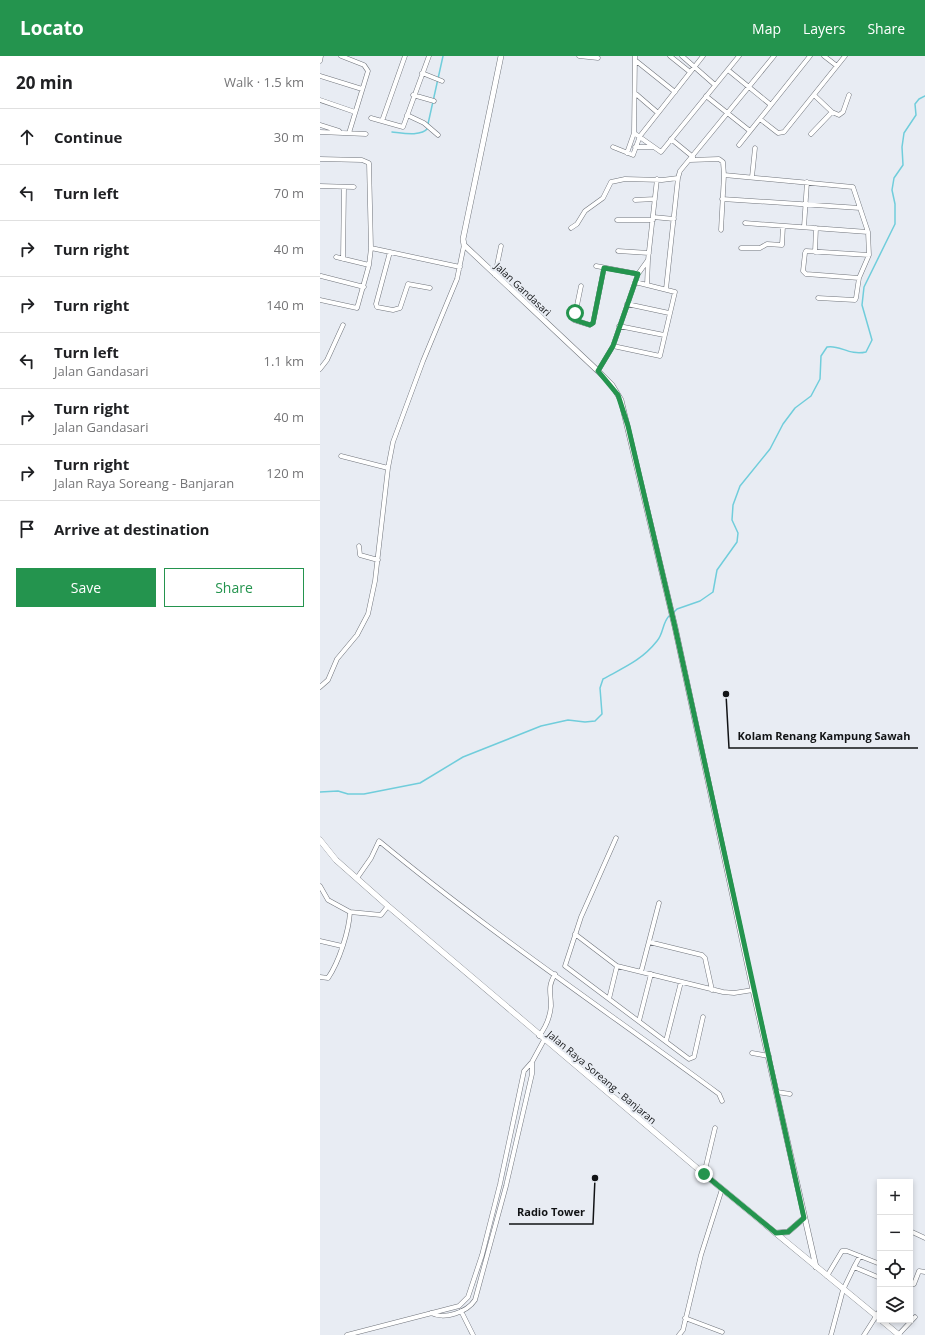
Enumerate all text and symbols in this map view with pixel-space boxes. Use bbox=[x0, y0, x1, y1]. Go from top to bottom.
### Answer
text: Locato bbox=[20, 15, 84, 41]
text: Map bbox=[752, 19, 781, 38]
text: Layers bbox=[803, 19, 845, 38]
text: Share bbox=[867, 19, 905, 38]
text: 20 min bbox=[16, 71, 73, 94]
text: Walk · 1.5 km bbox=[224, 73, 304, 91]
icon: ahead bbox=[16, 126, 38, 148]
text: Continue bbox=[54, 127, 122, 147]
text: 30 m bbox=[274, 128, 304, 146]
icon: left bbox=[16, 182, 38, 204]
text: Turn left bbox=[54, 183, 119, 203]
text: 70 m bbox=[274, 184, 304, 202]
icon: right bbox=[16, 238, 38, 260]
text: Turn right bbox=[54, 239, 129, 259]
text: 40 m bbox=[274, 240, 304, 258]
street label: Jalan Gandasari bbox=[491, 258, 554, 319]
icon: right bbox=[16, 294, 38, 316]
text: Turn right bbox=[54, 295, 129, 315]
text: 140 m bbox=[266, 296, 304, 314]
route start bbox=[566, 304, 584, 322]
text: Turn left bbox=[54, 342, 119, 362]
icon: left bbox=[16, 350, 38, 372]
text: 1.1 km bbox=[263, 352, 304, 370]
text: Jalan Gandasari bbox=[54, 362, 148, 380]
text: Turn right bbox=[54, 398, 129, 418]
icon: right bbox=[16, 406, 38, 428]
text: 40 m bbox=[274, 408, 304, 426]
text: Jalan Gandasari bbox=[54, 418, 148, 436]
text: Turn right bbox=[54, 454, 129, 474]
icon: right bbox=[16, 462, 38, 484]
text: 120 m bbox=[266, 464, 304, 482]
text: Jalan Raya Soreang - Banjaran bbox=[54, 474, 234, 492]
icon: arrive bbox=[16, 518, 38, 540]
text: Arrive at destination bbox=[54, 519, 209, 539]
button: Save bbox=[16, 568, 156, 607]
button: Share bbox=[164, 568, 304, 607]
callout: Kolam Renang Kampung Sawah bbox=[729, 725, 918, 748]
text: Kolam Renang Kampung Sawah bbox=[738, 728, 910, 743]
street label: Jalan Raya Soreang - Banjaran bbox=[544, 1026, 660, 1127]
route end bbox=[695, 1165, 713, 1183]
map controls bbox=[877, 1179, 913, 1323]
button: + bbox=[877, 1179, 913, 1215]
callout: Radio Tower bbox=[509, 1201, 593, 1224]
text: Radio Tower bbox=[517, 1204, 585, 1219]
button: − bbox=[877, 1215, 913, 1251]
button: locate bbox=[877, 1251, 913, 1287]
button: layers bbox=[877, 1287, 913, 1323]

